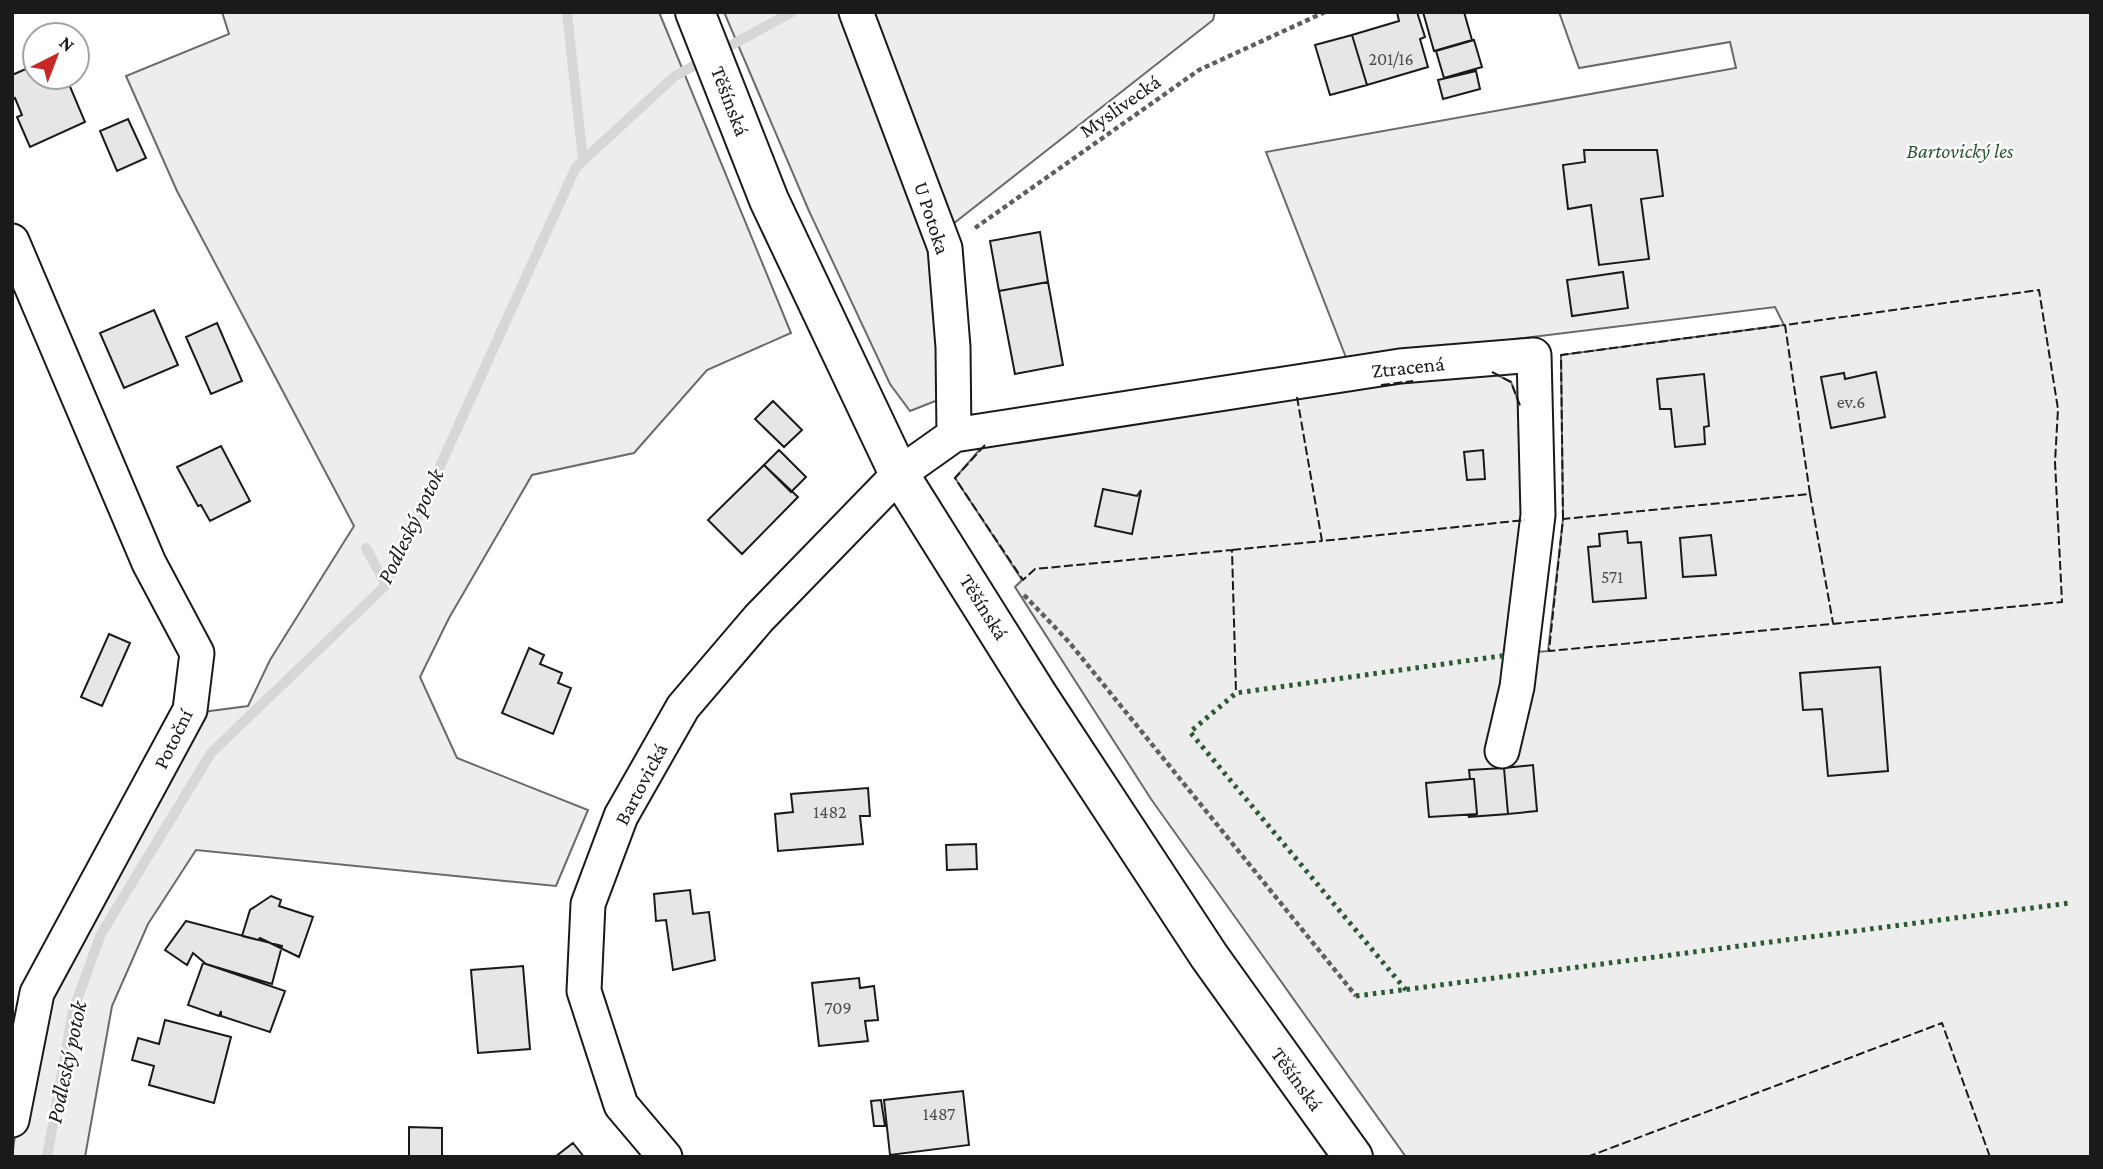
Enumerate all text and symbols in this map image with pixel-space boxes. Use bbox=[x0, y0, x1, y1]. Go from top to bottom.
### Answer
north arrow bbox=[21, 21, 91, 91]
text: N bbox=[55, 32, 79, 56]
house number: 201/16 bbox=[1368, 49, 1414, 69]
street label: Těšínská bbox=[706, 63, 754, 140]
street label: Myslivecká bbox=[1075, 69, 1165, 143]
park label: Bartovický les bbox=[1906, 139, 2014, 163]
street label: U Potoka bbox=[909, 179, 955, 258]
street label: Ztracená bbox=[1370, 351, 1446, 383]
house number: ev.6 bbox=[1837, 392, 1865, 412]
water label: Podleský potok bbox=[371, 463, 449, 588]
house number: 571 bbox=[1601, 567, 1623, 587]
street label: Těšínská bbox=[955, 570, 1014, 644]
street label: Potoční bbox=[148, 704, 198, 773]
street label: Bartovická bbox=[609, 739, 673, 829]
house number: 1482 bbox=[813, 802, 847, 822]
water label: Podleský potok bbox=[40, 997, 92, 1126]
house number: 709 bbox=[824, 998, 852, 1018]
street label: Těšínská bbox=[1266, 1043, 1328, 1116]
house number: 1487 bbox=[923, 1104, 955, 1124]

